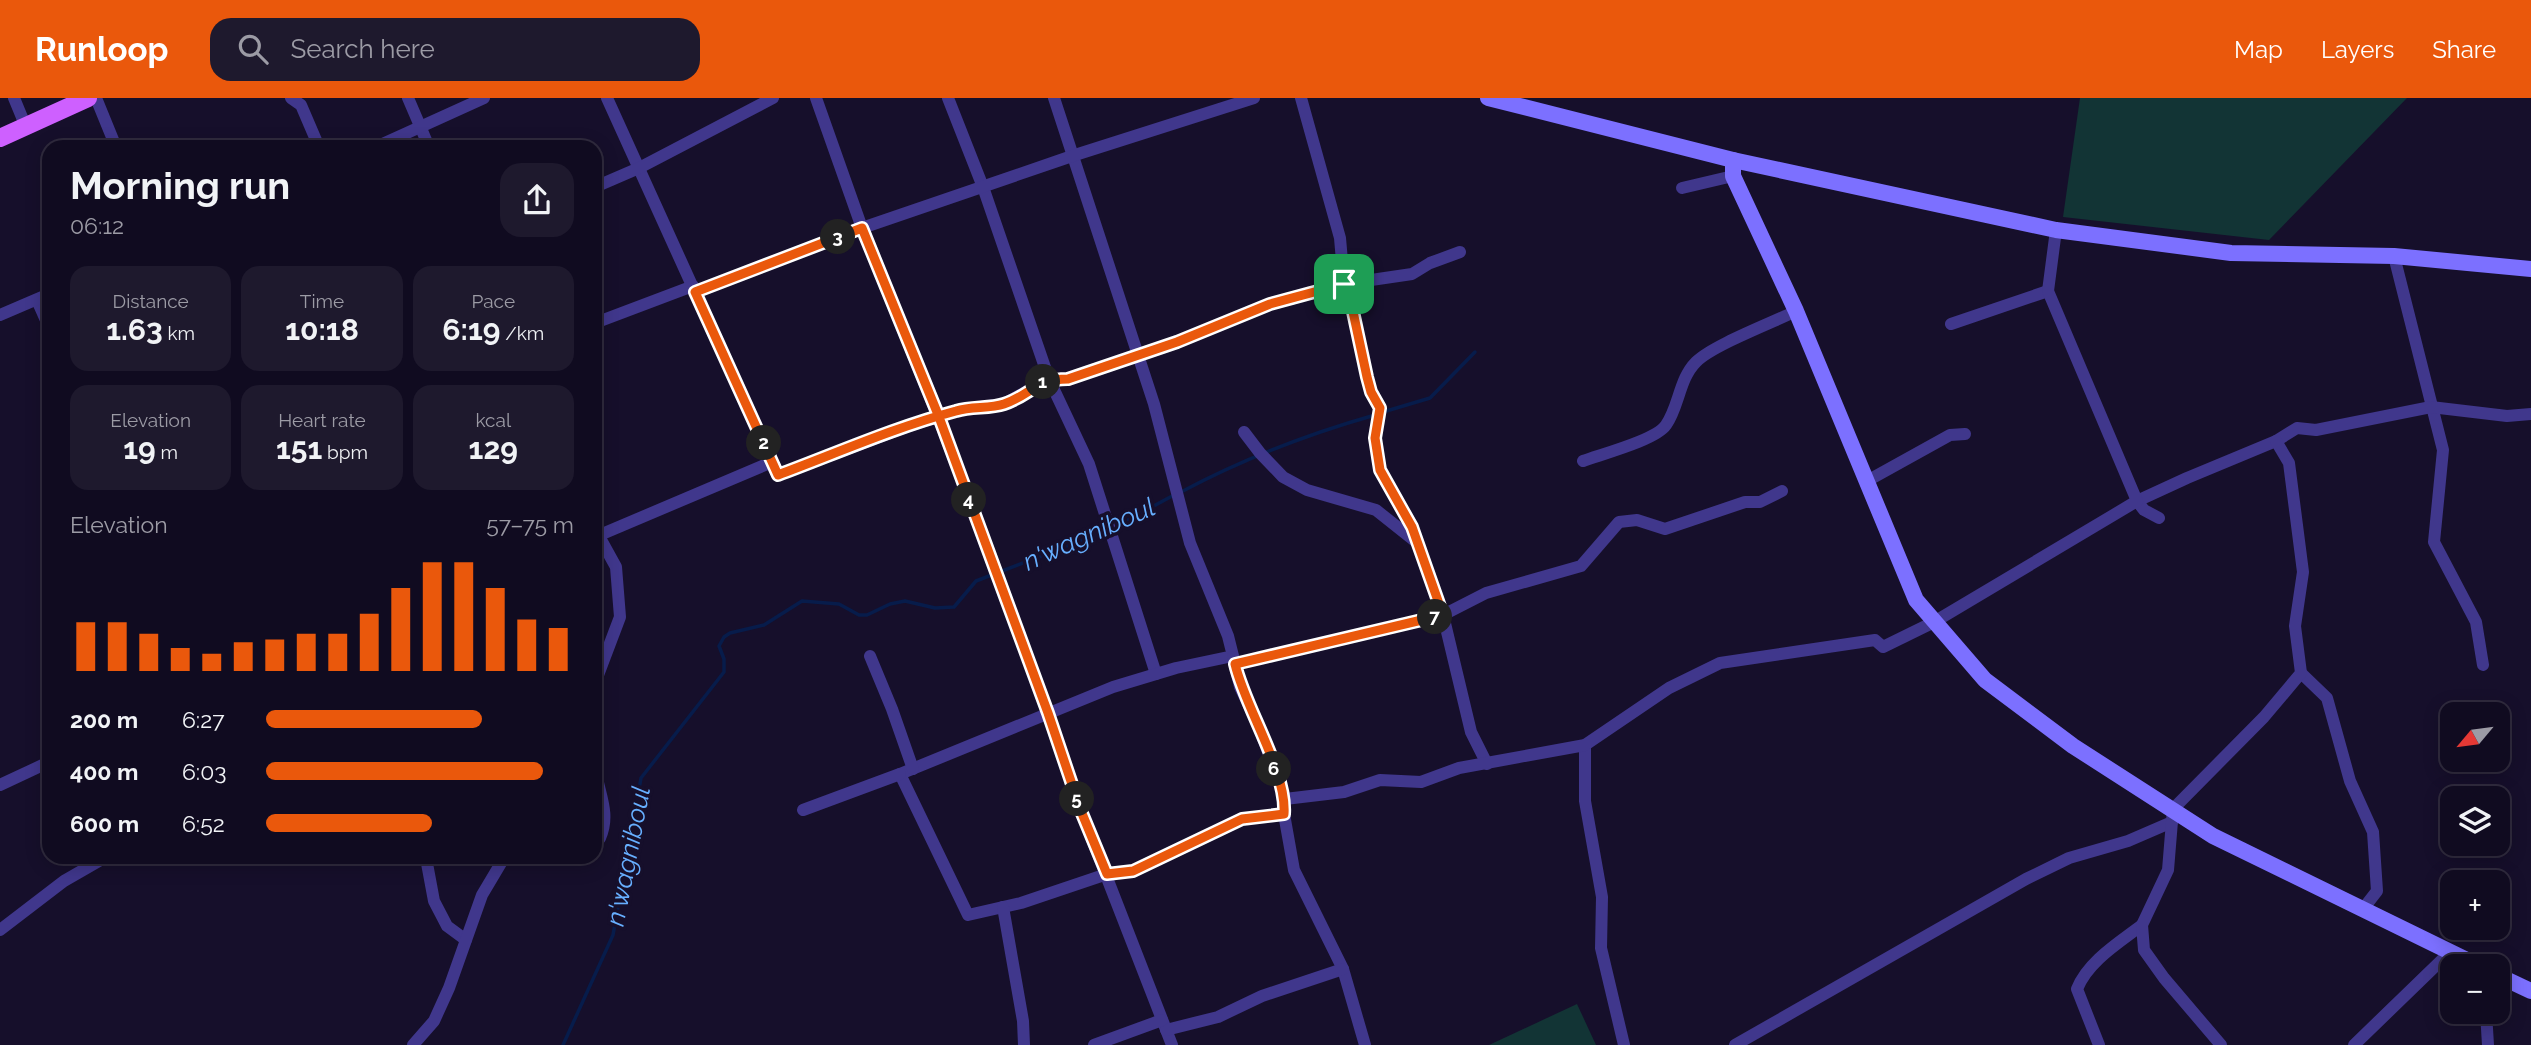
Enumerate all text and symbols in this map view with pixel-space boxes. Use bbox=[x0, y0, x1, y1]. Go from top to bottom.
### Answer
search box bbox=[210, 18, 700, 81]
text: Runloop bbox=[35, 30, 168, 69]
icon: search bbox=[234, 30, 272, 68]
text: Search here bbox=[290, 34, 435, 64]
text: Map bbox=[2234, 35, 2283, 64]
text: Layers bbox=[2321, 35, 2394, 64]
text: Share bbox=[2432, 35, 2496, 64]
text: Morning run bbox=[70, 163, 290, 208]
button: share bbox=[500, 163, 574, 237]
text: 06:12 bbox=[70, 212, 124, 239]
pin: 3 bbox=[820, 220, 856, 254]
text: 3 bbox=[832, 225, 843, 247]
pin bbox=[1314, 254, 1374, 314]
icon: arrive bbox=[1325, 265, 1363, 303]
text: Distance bbox=[113, 290, 189, 312]
text: Time bbox=[300, 290, 344, 312]
text: Pace bbox=[472, 290, 515, 312]
text: 1.63 bbox=[106, 312, 163, 347]
text: 10:18 bbox=[285, 312, 359, 347]
text: 6:19 bbox=[442, 312, 500, 347]
text: km bbox=[163, 322, 195, 344]
text: /km bbox=[500, 322, 544, 344]
pin: 1 bbox=[1026, 364, 1060, 400]
text: 1 bbox=[1038, 370, 1047, 392]
text: Elevation bbox=[110, 409, 191, 431]
text: Heart rate bbox=[278, 409, 366, 431]
text: kcal bbox=[476, 409, 511, 431]
pin: 2 bbox=[746, 426, 782, 460]
text: 19 bbox=[123, 431, 156, 466]
text: 151 bbox=[276, 431, 322, 466]
text: 129 bbox=[469, 431, 518, 466]
text: 2 bbox=[758, 431, 769, 453]
text: m bbox=[156, 441, 178, 463]
text: bpm bbox=[322, 441, 368, 463]
pin: 4 bbox=[951, 482, 986, 518]
text: 4 bbox=[963, 488, 974, 510]
water label: n'wagniboul bbox=[1018, 491, 1160, 577]
text: Elevation bbox=[70, 511, 168, 538]
text: 57–75 m bbox=[486, 511, 574, 538]
pin: 7 bbox=[1418, 600, 1452, 634]
text: 7 bbox=[1429, 605, 1440, 627]
north arrow bbox=[2440, 702, 2510, 772]
map controls bbox=[2440, 702, 2510, 1024]
text: 200 m bbox=[70, 706, 138, 733]
text: 6:27 bbox=[182, 706, 224, 733]
pin: 6 bbox=[1256, 752, 1292, 786]
text: 6 bbox=[1268, 757, 1279, 779]
text: 400 m bbox=[70, 758, 138, 785]
text: 6:03 bbox=[182, 758, 227, 785]
pin: 5 bbox=[1060, 782, 1094, 816]
water label: n'wagniboul bbox=[600, 783, 656, 928]
button: layers bbox=[2440, 786, 2510, 856]
text: 5 bbox=[1071, 787, 1082, 809]
text: 600 m bbox=[70, 810, 139, 837]
text: 6:52 bbox=[182, 810, 225, 837]
button: + bbox=[2440, 870, 2510, 940]
button: − bbox=[2440, 954, 2510, 1024]

